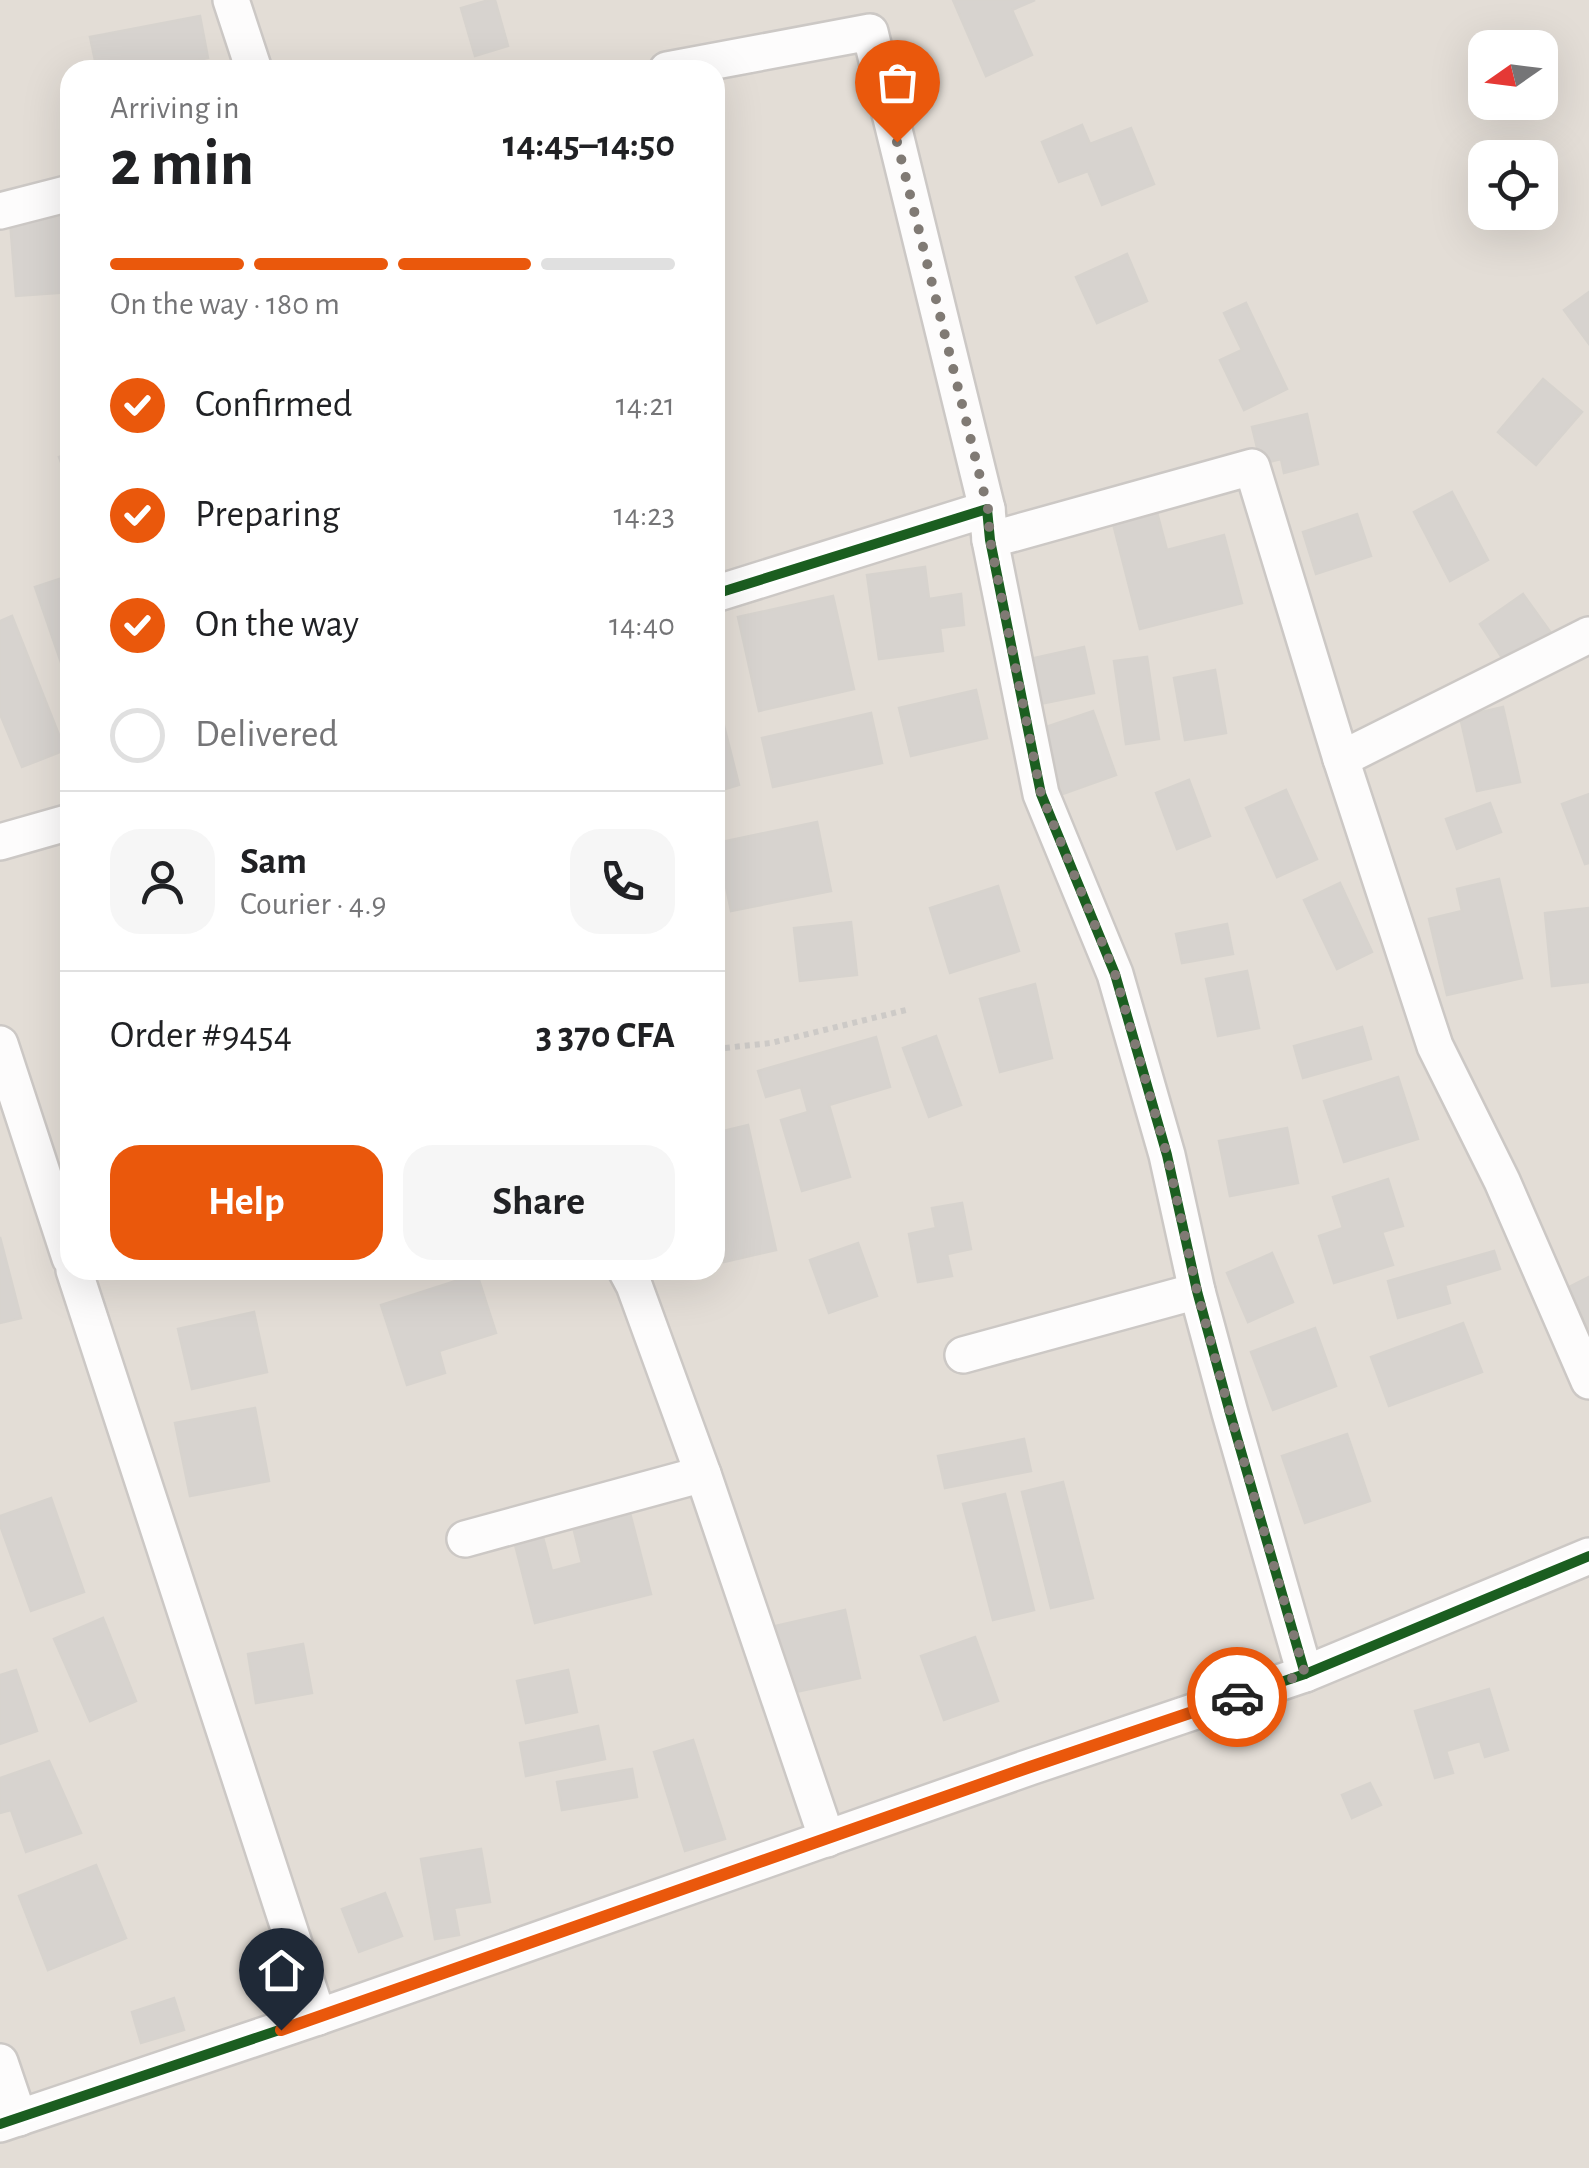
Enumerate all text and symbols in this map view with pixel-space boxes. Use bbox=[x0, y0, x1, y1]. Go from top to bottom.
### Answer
north arrow bbox=[1468, 30, 1558, 120]
map controls bbox=[1468, 30, 1558, 230]
pin bbox=[855, 40, 940, 143]
icon: bag bbox=[870, 55, 925, 110]
text: Arriving in bbox=[110, 92, 239, 124]
text: 14:45–14:50 bbox=[503, 126, 675, 164]
text: 2 min bbox=[110, 132, 254, 197]
button: locate bbox=[1468, 140, 1558, 230]
text: On the way · 180 m bbox=[110, 288, 340, 320]
icon: check bbox=[110, 378, 165, 433]
text: Confirmed bbox=[195, 386, 352, 424]
text: 14:21 bbox=[616, 389, 675, 421]
icon: check bbox=[110, 488, 165, 543]
text: Preparing bbox=[195, 496, 340, 534]
text: 14:23 bbox=[614, 499, 675, 531]
icon: check bbox=[110, 598, 165, 653]
text: On the way bbox=[195, 606, 359, 644]
text: 14:40 bbox=[609, 609, 675, 641]
text: Delivered bbox=[195, 716, 338, 754]
button: person bbox=[110, 829, 215, 934]
button: phone bbox=[570, 829, 675, 934]
text: Sam bbox=[240, 843, 307, 881]
text: Courier · 4.9 bbox=[240, 888, 387, 920]
text: Order #9454 bbox=[110, 1017, 292, 1055]
text: 3 370 CFA bbox=[536, 1017, 675, 1055]
button: Help bbox=[110, 1145, 383, 1260]
button: Share bbox=[403, 1145, 675, 1260]
courier bbox=[1187, 1647, 1287, 1747]
icon: car bbox=[1210, 1670, 1265, 1725]
pin bbox=[239, 1928, 324, 2031]
icon: home bbox=[254, 1943, 309, 1998]

